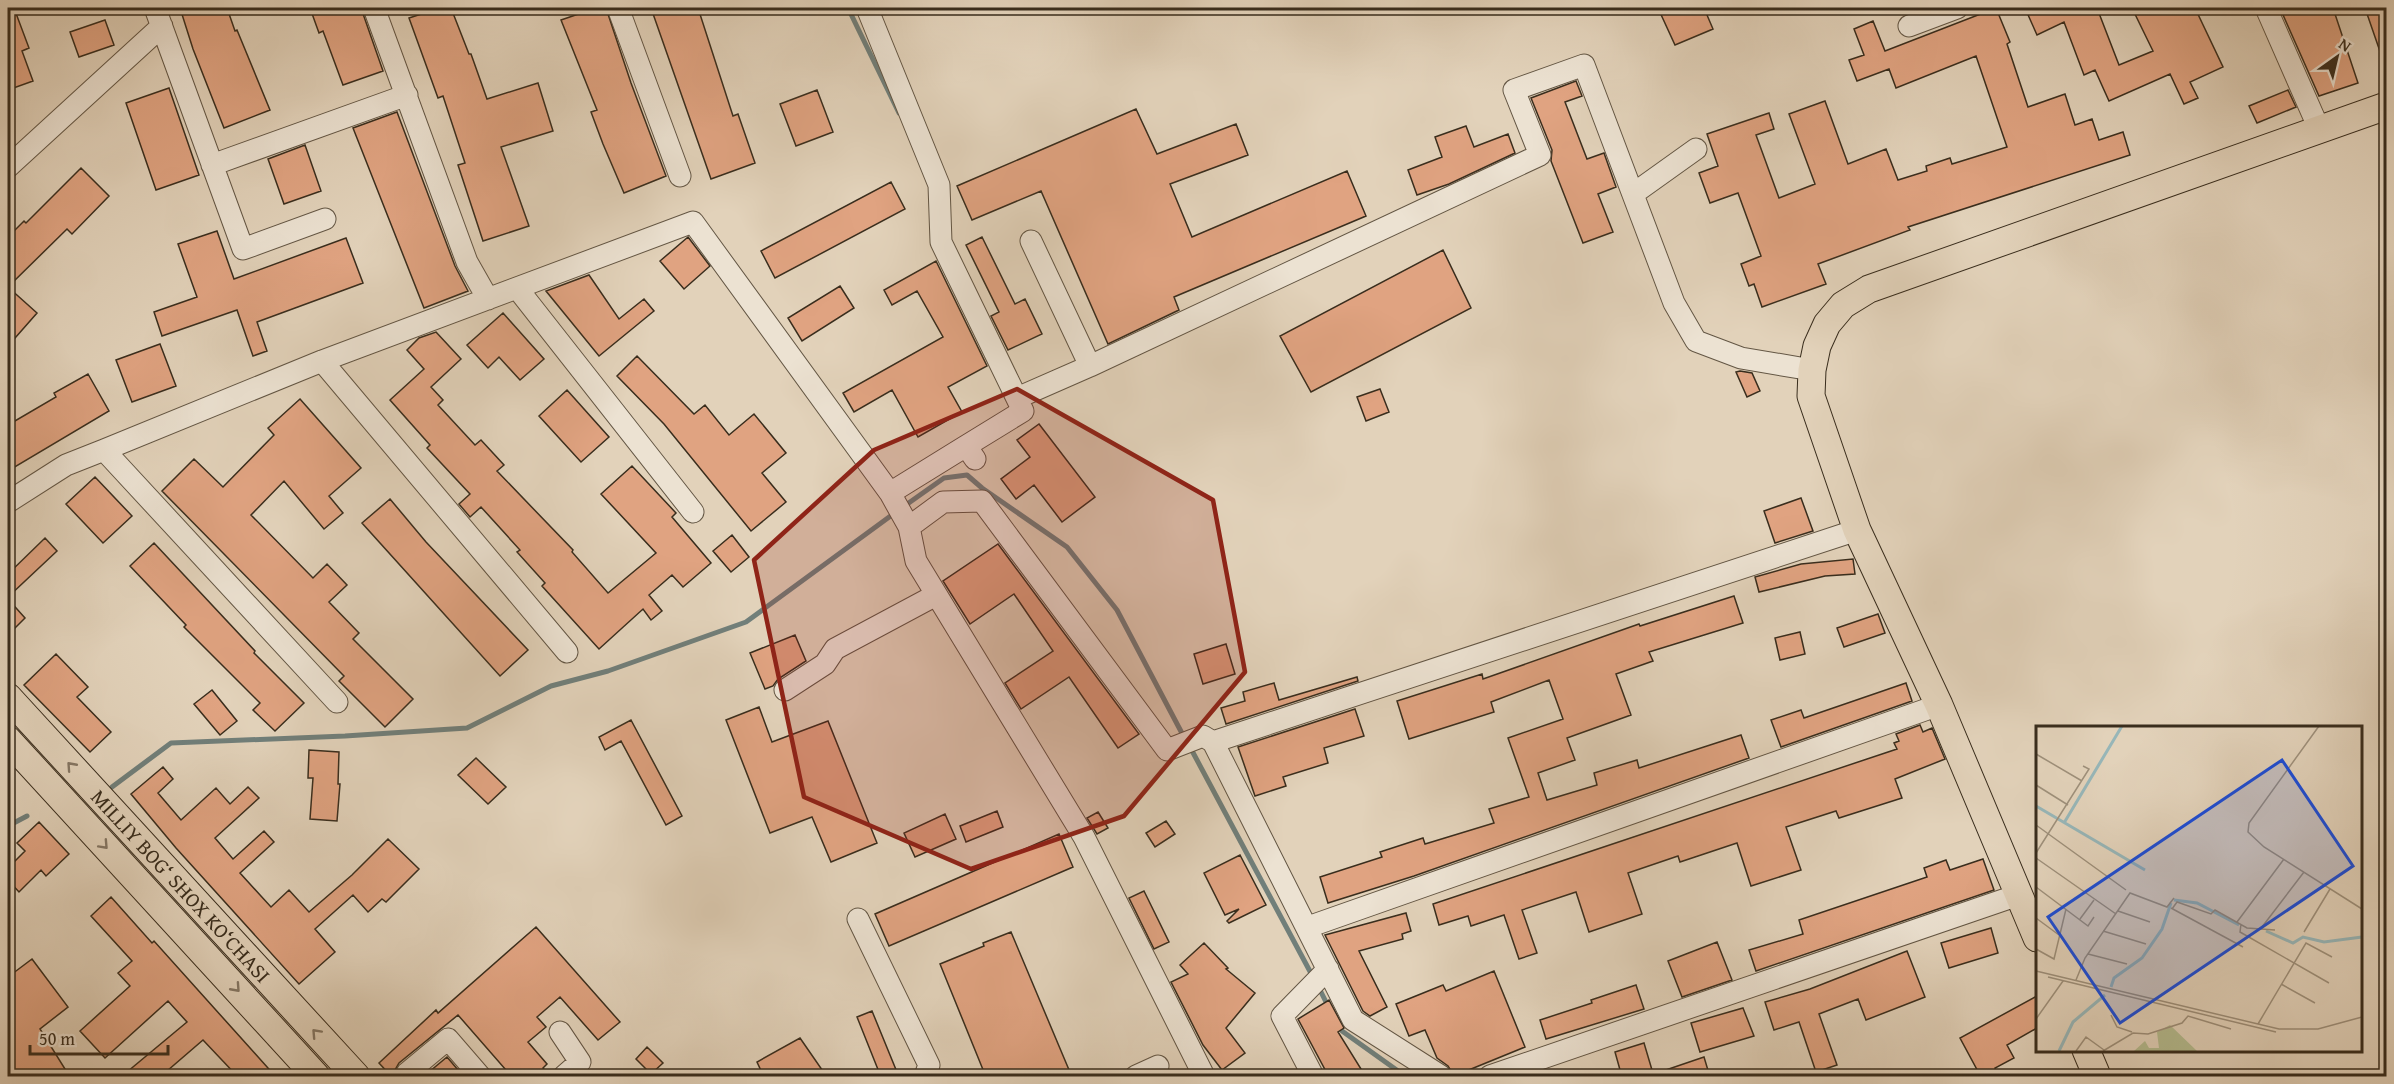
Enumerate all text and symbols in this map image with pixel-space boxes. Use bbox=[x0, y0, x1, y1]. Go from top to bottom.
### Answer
north arrow bbox=[2307, 27, 2367, 87]
text: N bbox=[2334, 32, 2357, 58]
inset map bbox=[2036, 726, 2361, 1051]
one-way arrow bbox=[67, 762, 78, 772]
street label: MILLIY BOG‘ SHOX KO‘CHASI bbox=[84, 782, 278, 989]
one-way arrow bbox=[97, 838, 108, 848]
one-way arrow bbox=[228, 981, 239, 992]
scale bar bbox=[30, 1018, 168, 1056]
text: 50 m bbox=[39, 1025, 75, 1052]
one-way arrow bbox=[312, 1030, 323, 1040]

